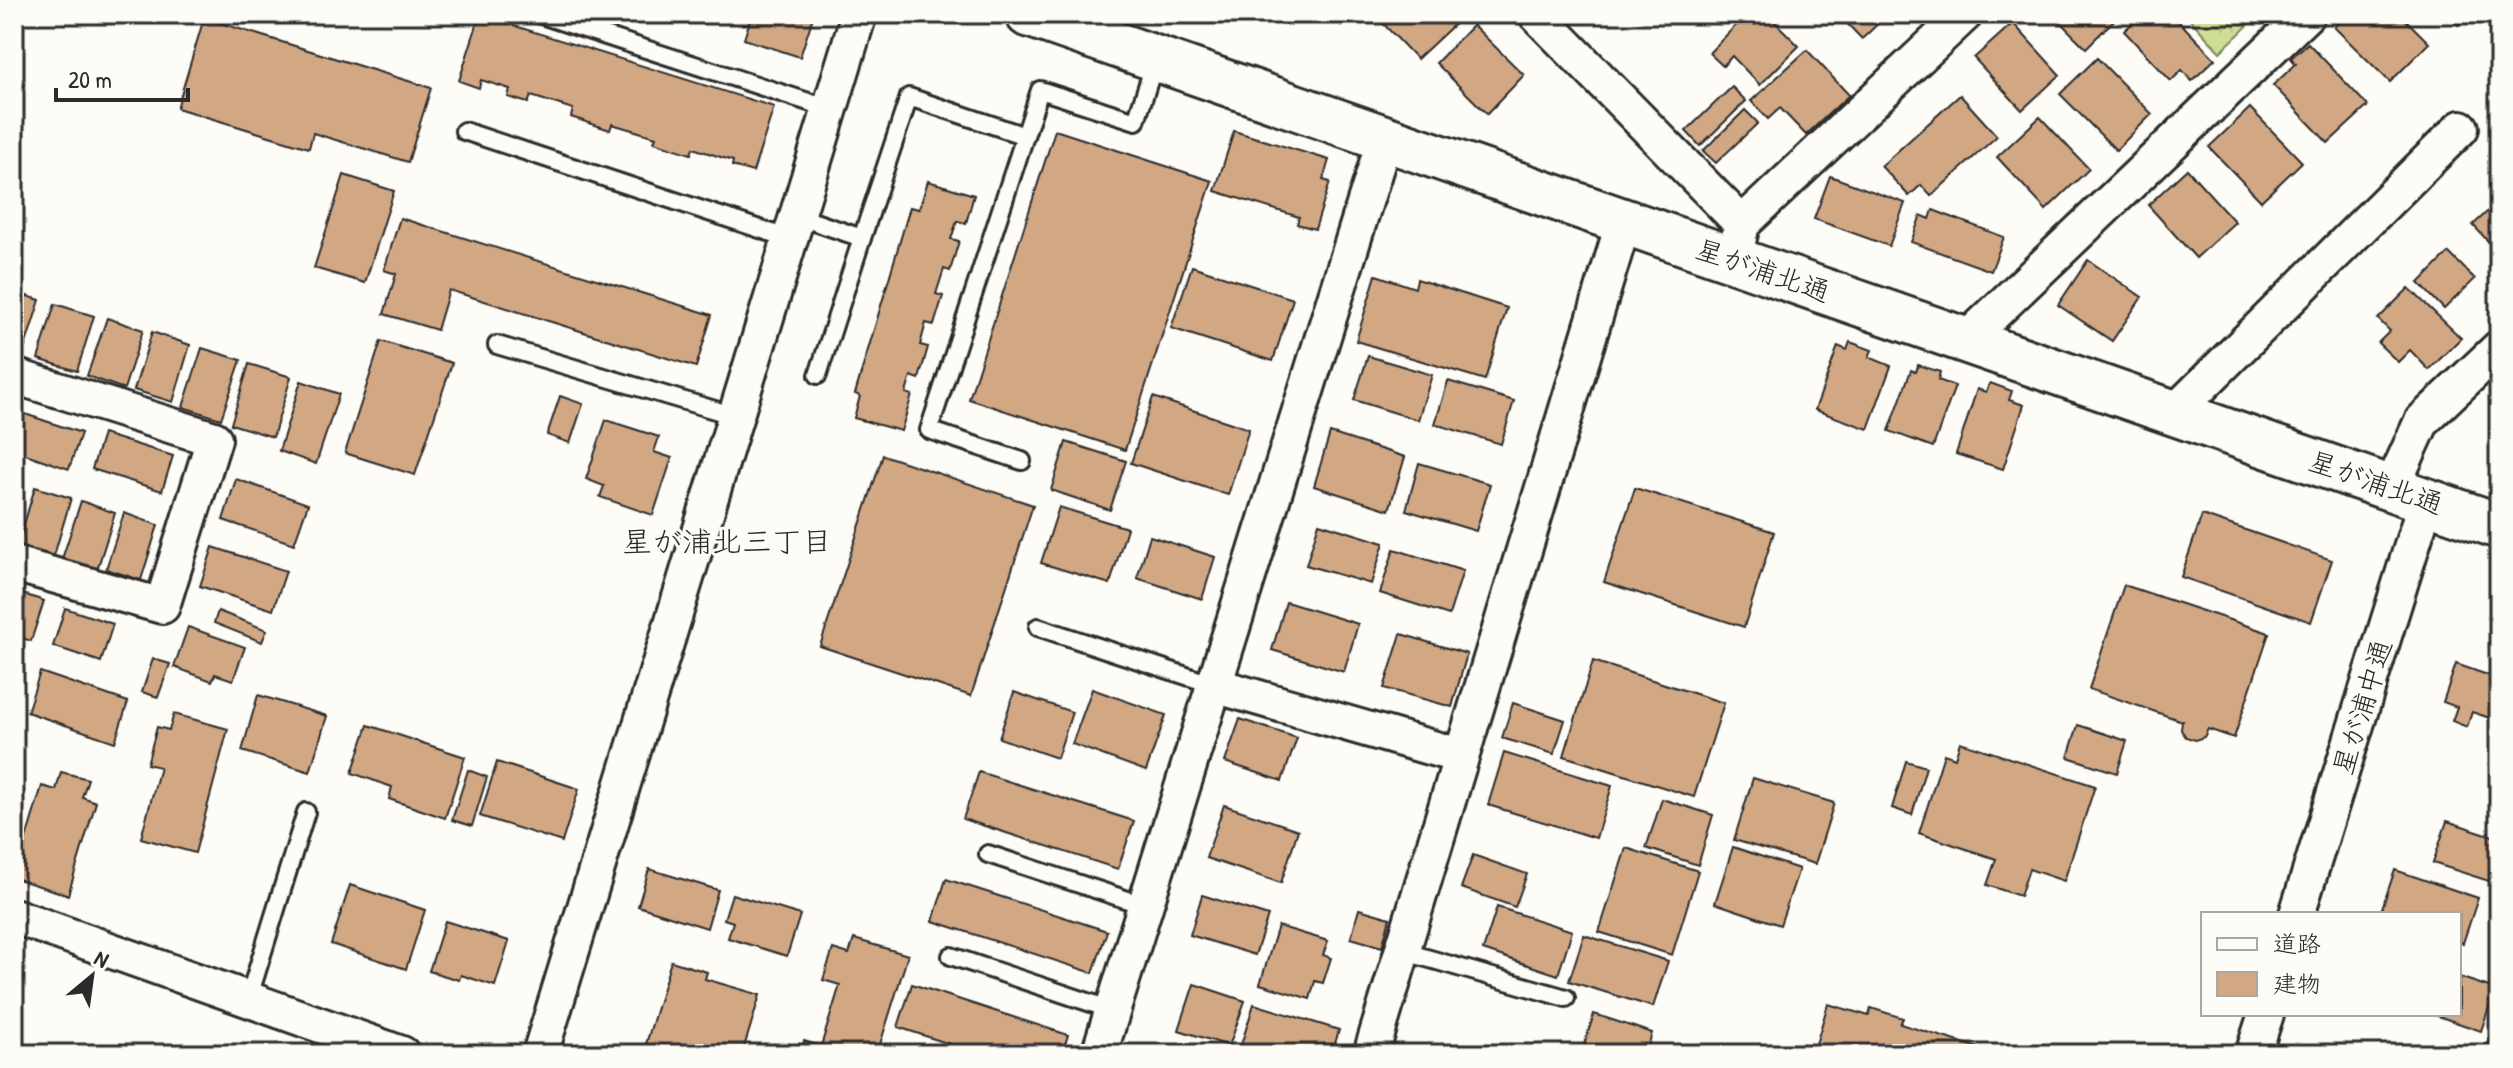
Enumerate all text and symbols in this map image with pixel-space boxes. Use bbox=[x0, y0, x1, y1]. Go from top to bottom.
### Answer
scale bar bbox=[56, 52, 188, 102]
text: 20 m bbox=[68, 63, 112, 95]
street label: 星が浦北通 bbox=[1691, 229, 1835, 311]
street label: 星が浦北通 bbox=[2304, 441, 2448, 523]
district label: 星が浦北三丁目 bbox=[622, 521, 832, 561]
street label: 星が浦中通 bbox=[2323, 634, 2401, 780]
legend bbox=[2201, 912, 2461, 1016]
text: 道路 bbox=[2273, 927, 2321, 959]
north arrow bbox=[52, 936, 132, 1016]
text: N bbox=[89, 943, 114, 975]
text: 建物 bbox=[2273, 967, 2321, 999]

